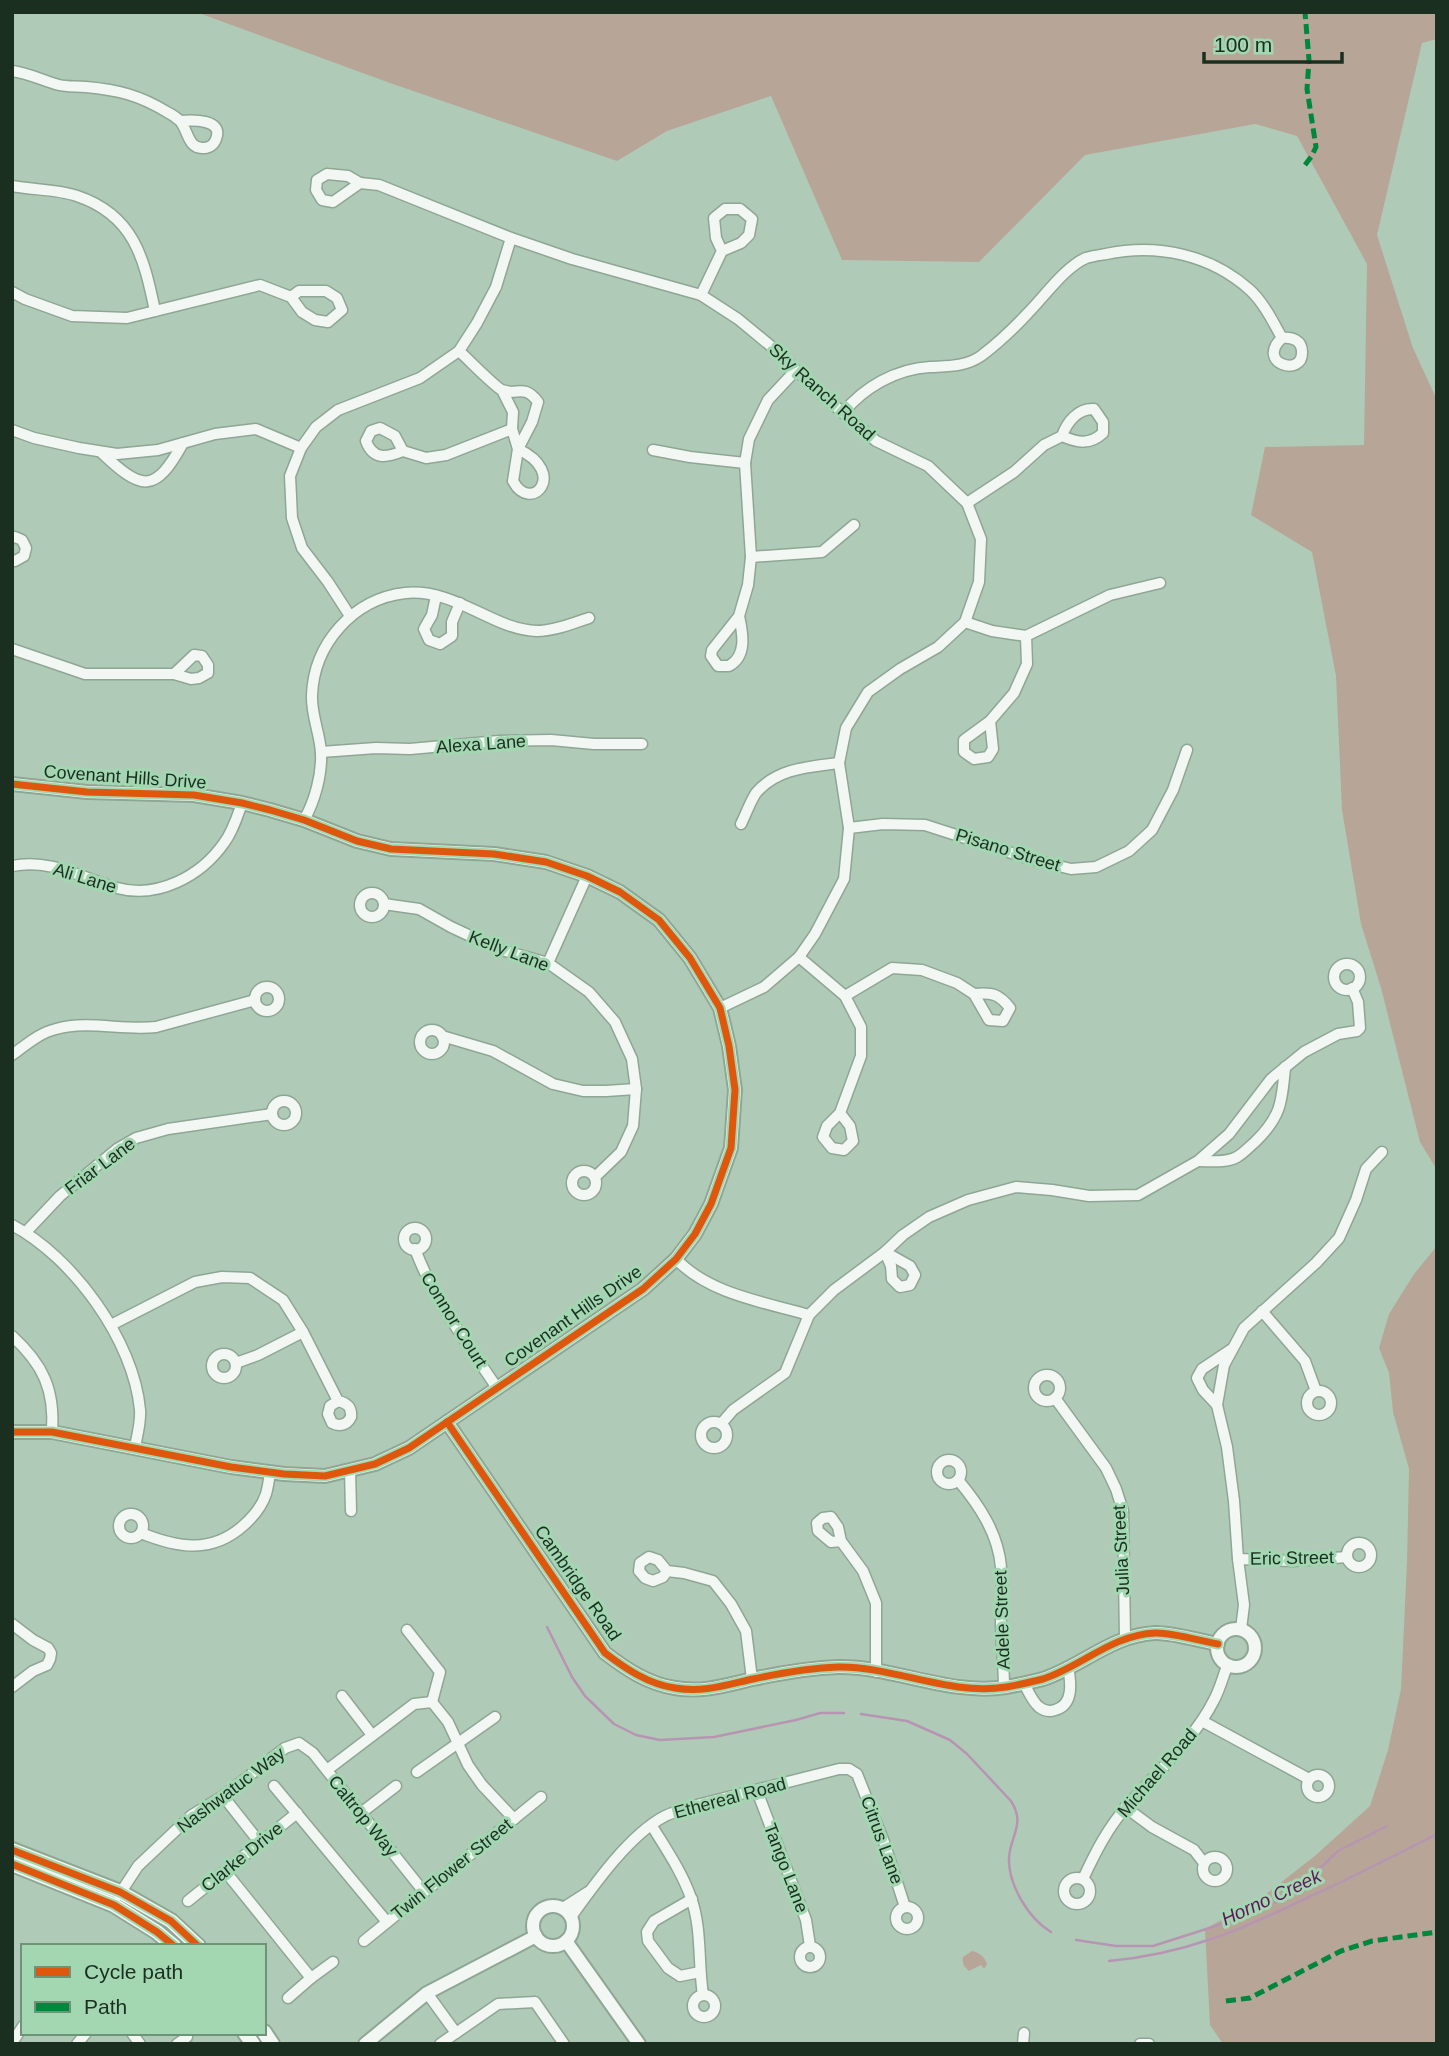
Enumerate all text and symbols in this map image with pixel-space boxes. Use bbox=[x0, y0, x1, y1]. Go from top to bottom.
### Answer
scale bar bbox=[1204, 21, 1342, 65]
text: 100 m bbox=[1214, 33, 1272, 56]
street label: Sky Ranch Road bbox=[765, 339, 879, 445]
street label: Alexa Lane bbox=[435, 731, 527, 757]
street label: Covenant Hills Drive bbox=[43, 761, 207, 793]
street label: Pisano Street bbox=[953, 825, 1063, 875]
street label: Ali Lane bbox=[51, 859, 119, 897]
street label: Kelly Lane bbox=[466, 927, 552, 975]
street label: Friar Lane bbox=[61, 1133, 139, 1199]
street label: Covenant Hills Drive bbox=[500, 1261, 646, 1371]
street label: Connor Court bbox=[417, 1269, 491, 1371]
street label: Julia Street bbox=[1109, 1505, 1133, 1595]
street label: Cambridge Road bbox=[531, 1522, 625, 1644]
street label: Eric Street bbox=[1250, 1547, 1334, 1569]
street label: Adele Street bbox=[990, 1570, 1014, 1670]
street label: Michael Road bbox=[1113, 1725, 1201, 1821]
street label: Nashwatuc Way bbox=[173, 1743, 289, 1837]
street label: Caltrop Way bbox=[324, 1771, 402, 1861]
street label: Ethereal Road bbox=[672, 1773, 788, 1823]
street label: Citrus Lane bbox=[857, 1793, 907, 1887]
street label: Twin Flower Street bbox=[388, 1814, 516, 1924]
street label: Clarke Drive bbox=[197, 1818, 287, 1896]
street label: Tango Lane bbox=[760, 1820, 812, 1916]
water label: Horno Creek bbox=[1218, 1865, 1326, 1930]
legend bbox=[21, 1944, 266, 2035]
text: Cycle path bbox=[84, 1960, 183, 1983]
text: Path bbox=[84, 1995, 127, 2018]

